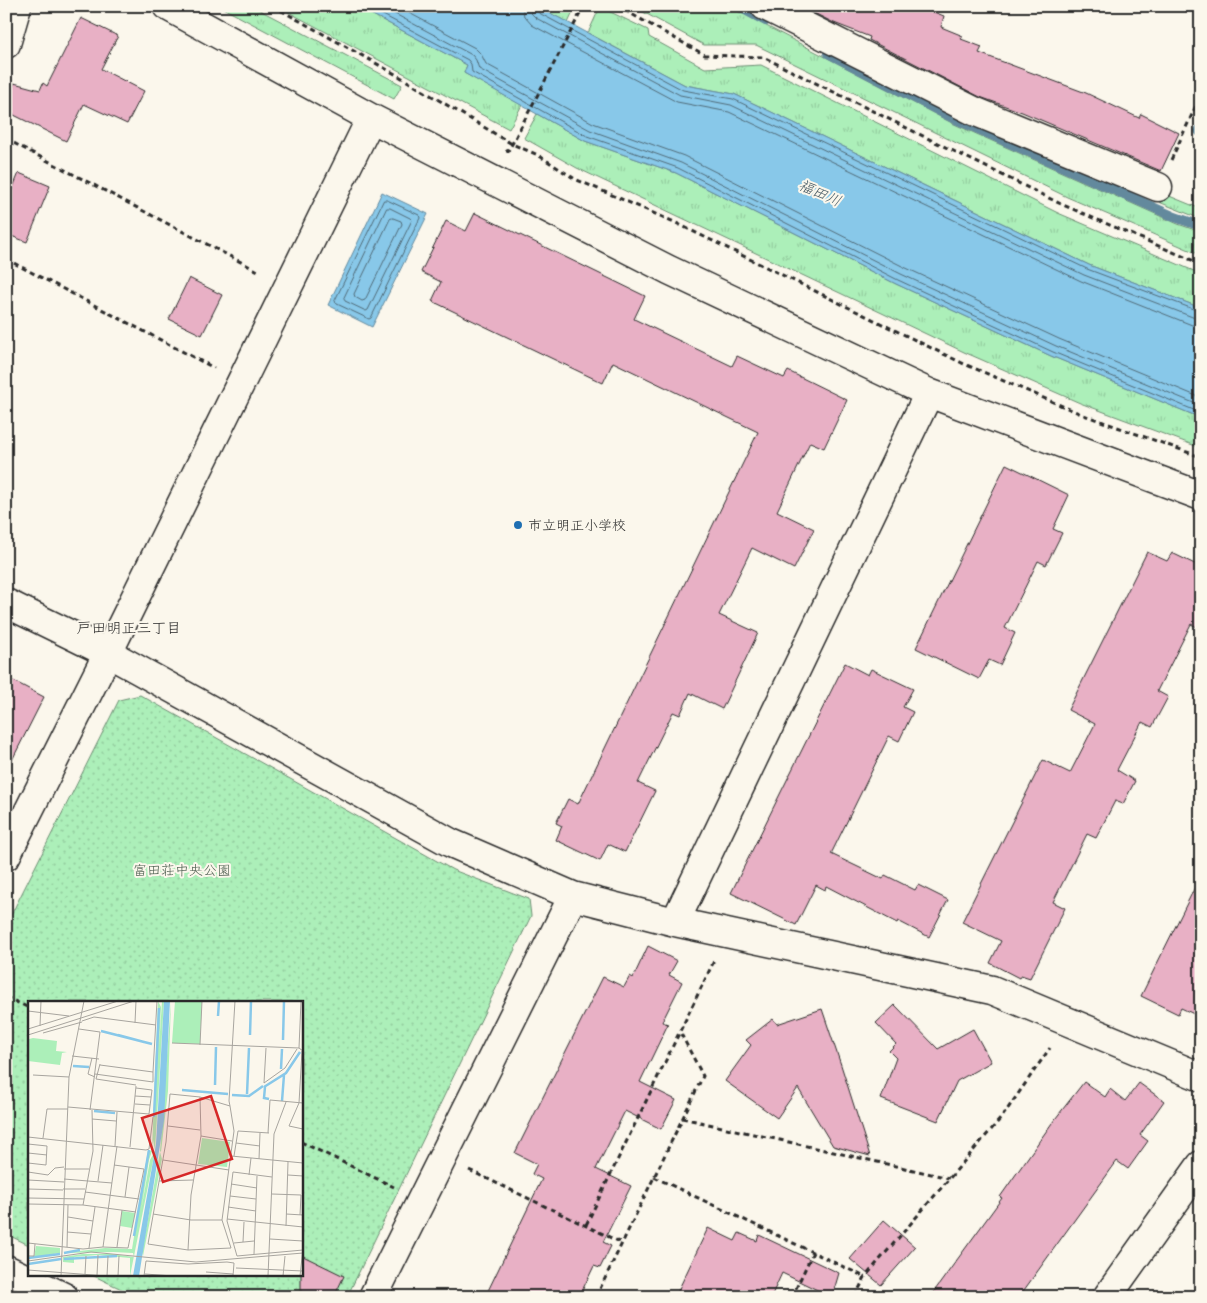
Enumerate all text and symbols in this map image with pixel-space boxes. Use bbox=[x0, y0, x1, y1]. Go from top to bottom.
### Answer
water label: 福田川 bbox=[796, 174, 845, 210]
place label: 市立明正小学校 bbox=[528, 515, 626, 534]
marker: 市立明正小学校 bbox=[512, 519, 524, 531]
district label: 戸田明正三丁目 bbox=[76, 617, 182, 637]
park label: 富田荘中央公園 bbox=[133, 860, 231, 879]
inset map bbox=[28, 1001, 302, 1276]

